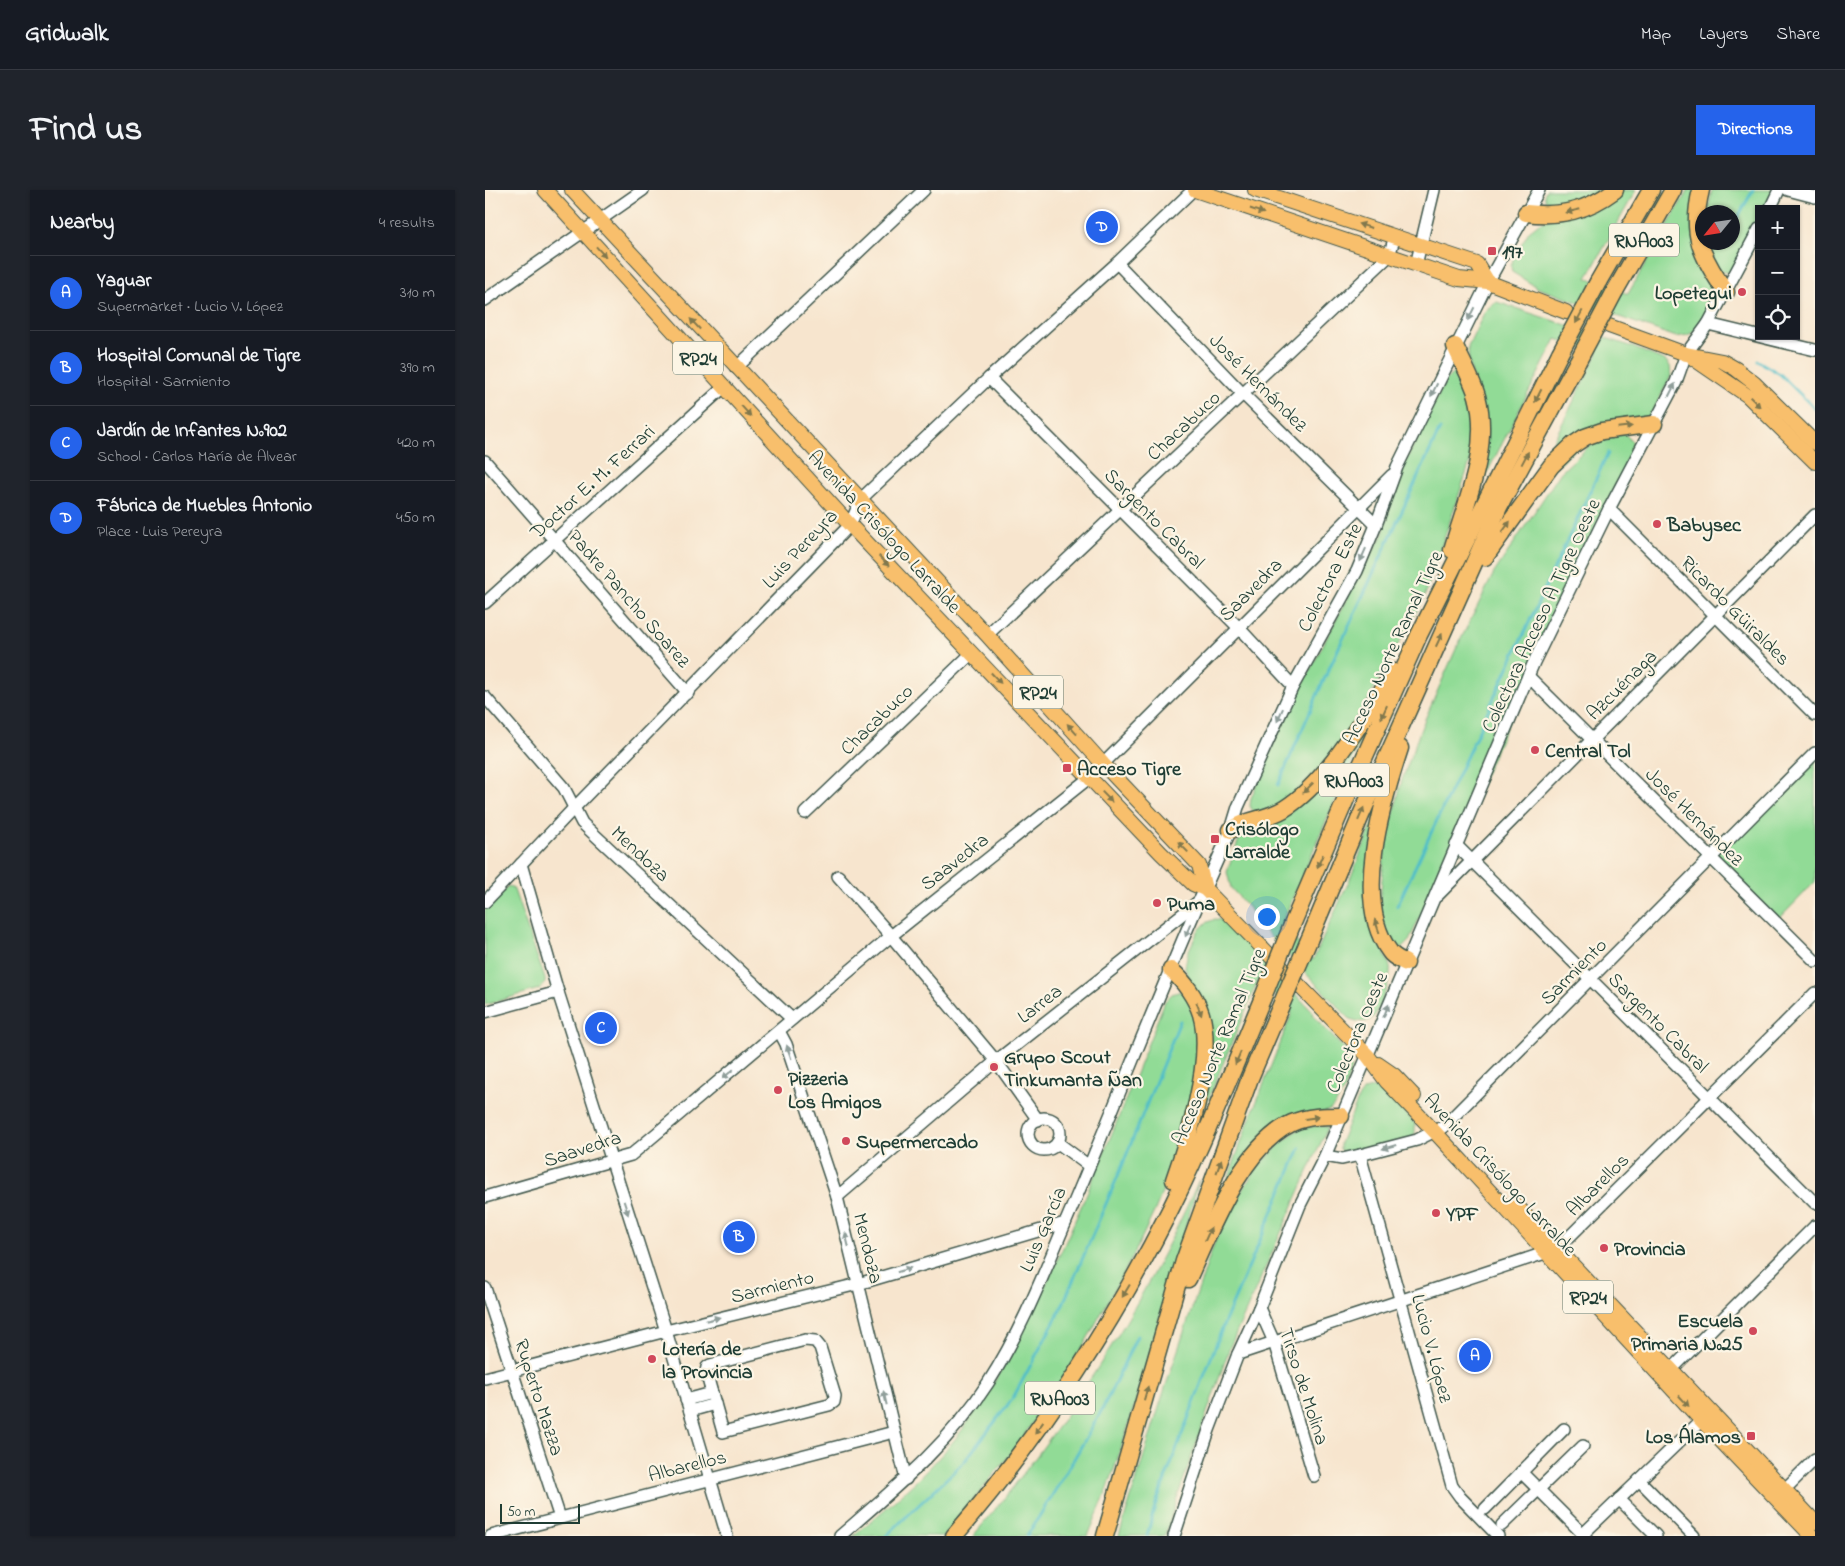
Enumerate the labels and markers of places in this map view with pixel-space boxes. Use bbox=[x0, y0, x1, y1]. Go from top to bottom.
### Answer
pin: D bbox=[1086, 208, 1118, 246]
place label: 197 bbox=[1502, 239, 1523, 268]
marker: 197 bbox=[1486, 245, 1498, 257]
place label: Lopetegui bbox=[1655, 280, 1732, 310]
marker: Lopetegui bbox=[1736, 286, 1748, 298]
place label: Babysec bbox=[1666, 512, 1742, 542]
marker: Babysec bbox=[1651, 518, 1663, 530]
place label: Central Tol bbox=[1545, 738, 1631, 767]
marker: Central Tol bbox=[1529, 744, 1541, 756]
place label: Acceso Tigre bbox=[1077, 756, 1182, 786]
marker: Acceso Tigre bbox=[1061, 762, 1073, 774]
place label: Crisólogo Larralde bbox=[1225, 816, 1299, 868]
marker: Crisólogo Larralde bbox=[1209, 833, 1221, 845]
place label: Puma bbox=[1167, 891, 1215, 920]
marker: Puma bbox=[1151, 897, 1163, 909]
pin: C bbox=[585, 1009, 617, 1047]
place label: Grupo Scout Tinkumanta Ñan bbox=[1004, 1044, 1142, 1096]
marker: Grupo Scout Tinkumanta Ñan bbox=[988, 1061, 1000, 1073]
place label: Pizzeria Los Amigos bbox=[788, 1066, 882, 1119]
marker: Pizzeria Los Amigos bbox=[772, 1084, 784, 1096]
place label: Supermercado bbox=[856, 1129, 978, 1158]
marker: Supermercado bbox=[840, 1135, 852, 1147]
place label: YPF bbox=[1445, 1201, 1479, 1230]
marker: YPF bbox=[1430, 1207, 1442, 1219]
pin: B bbox=[723, 1218, 755, 1256]
place label: Provincia bbox=[1614, 1236, 1686, 1265]
marker: Provincia bbox=[1598, 1242, 1610, 1254]
place label: Escuela Primaria Nº25 bbox=[1631, 1308, 1744, 1360]
marker: Escuela Primaria Nº25 bbox=[1747, 1325, 1759, 1337]
place label: Lotería de la Provincia bbox=[662, 1336, 753, 1388]
pin: A bbox=[1459, 1337, 1491, 1375]
marker: Lotería de la Provincia bbox=[646, 1353, 658, 1365]
place label: Los Álamos bbox=[1645, 1423, 1741, 1453]
marker: Los Álamos bbox=[1745, 1430, 1757, 1442]

